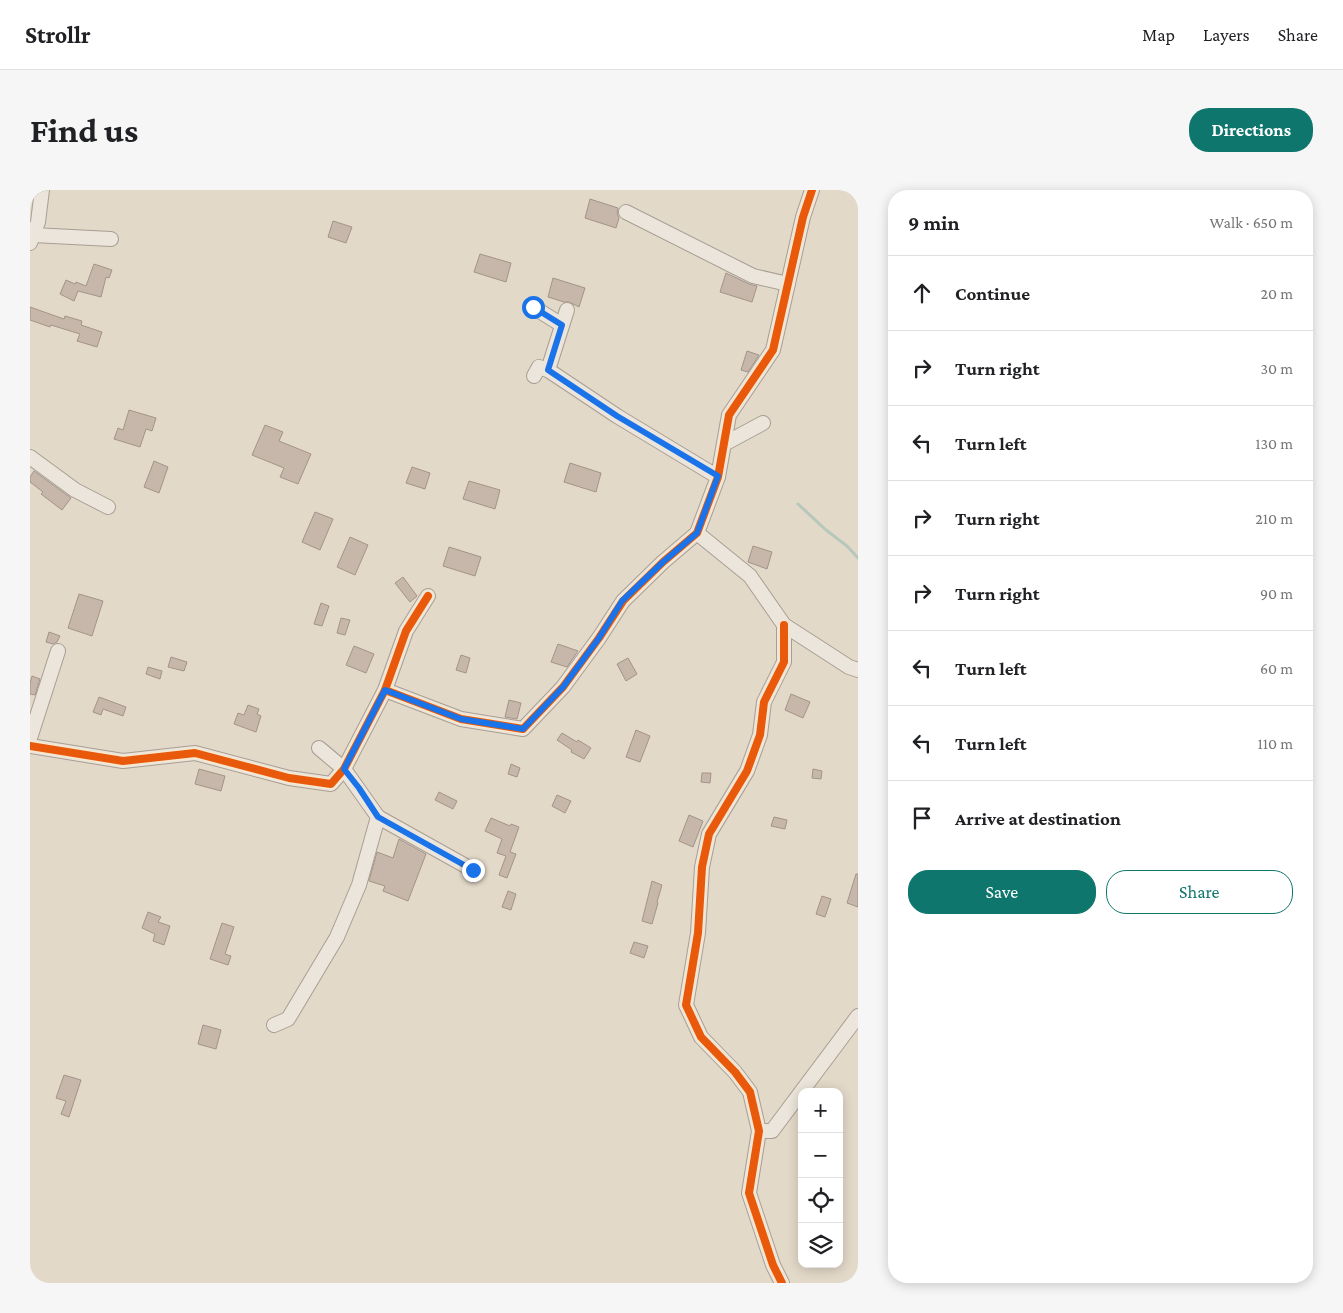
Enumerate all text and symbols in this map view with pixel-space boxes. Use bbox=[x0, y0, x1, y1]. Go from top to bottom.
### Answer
text: Strollr bbox=[25, 21, 91, 48]
text: Map bbox=[1142, 25, 1175, 45]
text: Layers bbox=[1203, 25, 1250, 45]
text: Share bbox=[1278, 25, 1318, 45]
button: Directions bbox=[1189, 108, 1313, 152]
text: Find us bbox=[30, 111, 138, 150]
text: 9 min bbox=[908, 211, 959, 235]
text: Walk · 650 m bbox=[1210, 214, 1293, 231]
icon: ahead bbox=[908, 279, 936, 307]
text: Continue bbox=[955, 283, 1030, 304]
text: 20 m bbox=[1260, 285, 1293, 302]
route start bbox=[522, 296, 545, 319]
icon: right bbox=[908, 354, 936, 382]
text: Turn right bbox=[955, 358, 1040, 379]
text: 30 m bbox=[1261, 360, 1293, 377]
icon: left bbox=[908, 429, 936, 457]
text: Turn left bbox=[955, 433, 1027, 454]
text: 130 m bbox=[1255, 435, 1293, 452]
icon: right bbox=[908, 504, 936, 532]
text: Turn right bbox=[955, 508, 1040, 529]
text: 210 m bbox=[1255, 510, 1293, 527]
icon: right bbox=[908, 579, 936, 607]
text: Turn right bbox=[955, 583, 1040, 604]
text: 90 m bbox=[1260, 585, 1293, 602]
icon: left bbox=[908, 654, 936, 682]
text: Turn left bbox=[955, 658, 1027, 679]
text: 60 m bbox=[1260, 660, 1293, 677]
icon: left bbox=[908, 729, 936, 757]
text: Turn left bbox=[955, 733, 1027, 754]
text: 110 m bbox=[1257, 735, 1293, 752]
icon: arrive bbox=[908, 804, 936, 832]
text: Arrive at destination bbox=[955, 808, 1121, 829]
route end bbox=[462, 859, 485, 882]
button: Save bbox=[908, 870, 1096, 914]
button: Share bbox=[1106, 870, 1293, 914]
map controls bbox=[798, 1088, 843, 1268]
button: + bbox=[798, 1088, 843, 1133]
button: − bbox=[798, 1133, 843, 1178]
button: locate bbox=[798, 1178, 843, 1223]
button: layers bbox=[798, 1223, 843, 1268]

